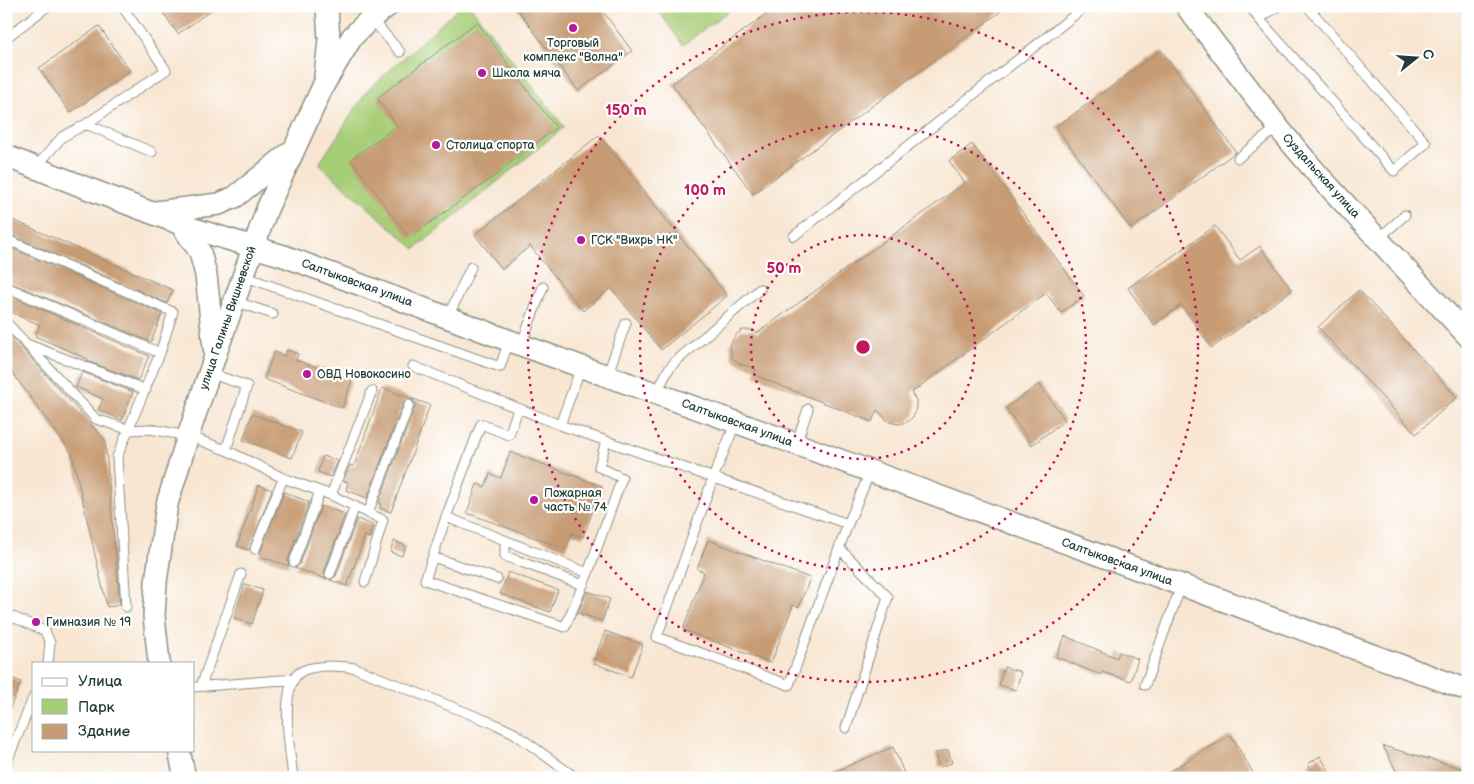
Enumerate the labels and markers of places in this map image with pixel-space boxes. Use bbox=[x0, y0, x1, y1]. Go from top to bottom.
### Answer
marker: Торговый комплекс "Волна" bbox=[567, 22, 579, 34]
place label: Торговый комплекс "Волна" bbox=[523, 36, 623, 65]
place label: Школа мяча bbox=[492, 66, 561, 81]
marker: Школа мяча bbox=[476, 67, 488, 79]
place label: Столица спорта bbox=[446, 138, 535, 153]
marker: Столица спорта bbox=[430, 139, 442, 151]
place label: ГСК "Вихрь НК" bbox=[591, 233, 677, 248]
marker: ГСК "Вихрь НК" bbox=[575, 234, 587, 246]
centre of rings bbox=[854, 338, 872, 356]
place label: ОВД Новокосино bbox=[317, 367, 411, 382]
marker: ОВД Новокосино bbox=[301, 368, 313, 380]
place label: Пожарная часть № 74 bbox=[544, 486, 608, 515]
marker: Пожарная часть № 74 bbox=[528, 494, 540, 506]
place label: Гимназия № 19 bbox=[46, 615, 131, 630]
marker: Гимназия № 19 bbox=[30, 616, 42, 628]

